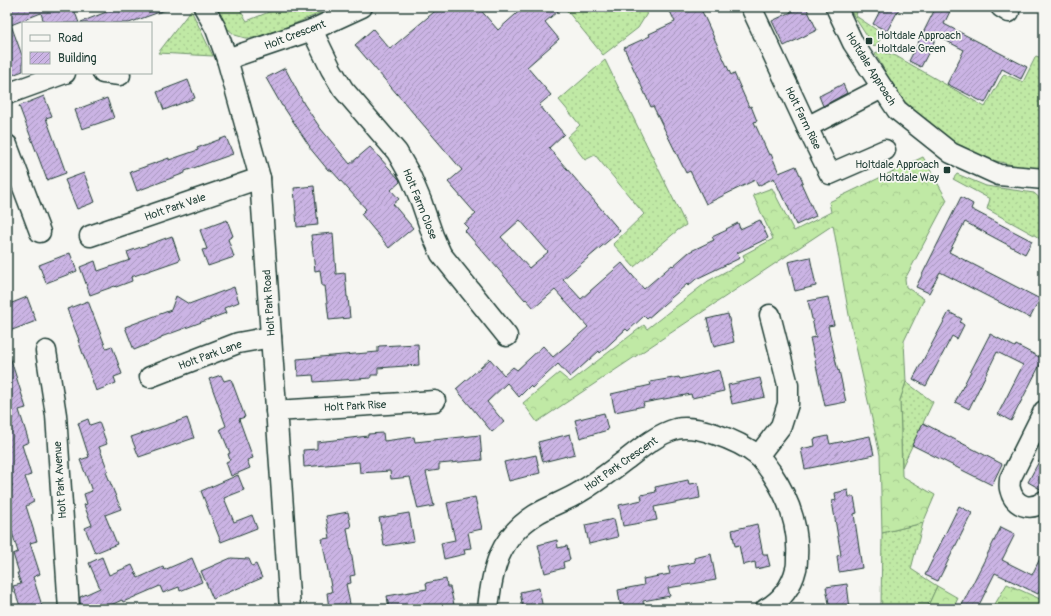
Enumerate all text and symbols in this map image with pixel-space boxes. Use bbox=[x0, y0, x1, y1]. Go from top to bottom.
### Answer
street label: Holt Crescent bbox=[263, 17, 328, 53]
legend bbox=[22, 22, 152, 74]
place label: Holtdale Approach Holtdale Green bbox=[877, 29, 961, 55]
street label: Holtdale Approach bbox=[843, 30, 899, 108]
text: Road bbox=[58, 31, 83, 46]
marker: Holtdale Approach Holtdale Green bbox=[864, 36, 874, 46]
text: Building bbox=[58, 51, 97, 66]
street label: Holt Farm Rise bbox=[782, 85, 824, 152]
place label: Holtdale Approach Holtdale Way bbox=[855, 158, 939, 184]
marker: Holtdale Approach Holtdale Way bbox=[942, 165, 952, 175]
street label: Holt Farm Close bbox=[400, 167, 440, 242]
street label: Holt Park Vale bbox=[143, 190, 208, 224]
street label: Holt Park Road bbox=[260, 269, 278, 337]
street label: Holt Park Lane bbox=[176, 337, 244, 372]
street label: Holt Park Rise bbox=[323, 398, 387, 414]
street label: Holt Park Crescent bbox=[582, 434, 660, 494]
street label: Holt Park Avenue bbox=[51, 440, 69, 519]

